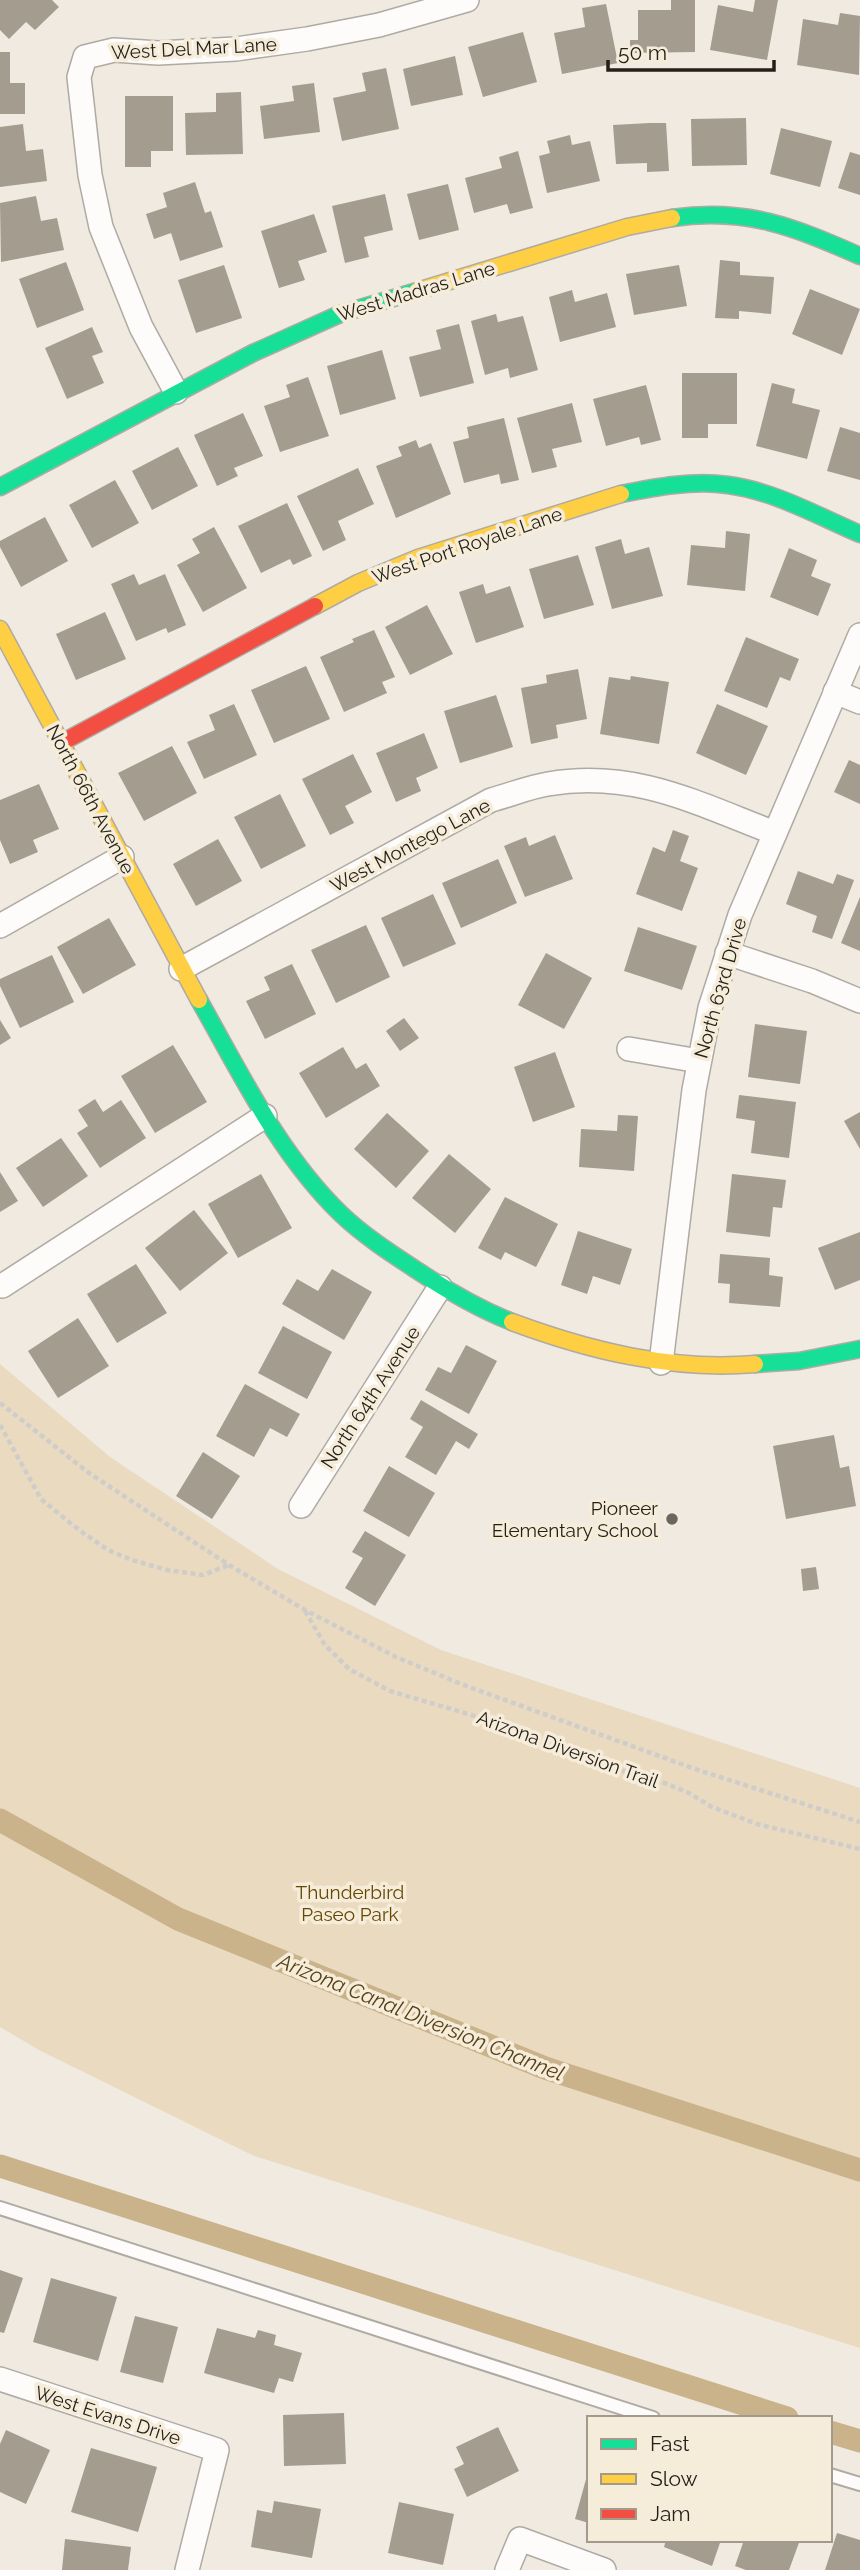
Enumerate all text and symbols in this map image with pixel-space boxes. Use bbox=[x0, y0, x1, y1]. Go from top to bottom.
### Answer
scale bar bbox=[608, 28, 774, 72]
street label: West Del Mar Lane bbox=[111, 33, 277, 63]
text: 50 m bbox=[618, 40, 667, 65]
street label: West Madras Lane bbox=[335, 257, 497, 325]
street label: West Port Royale Lane bbox=[369, 502, 565, 588]
street label: North 66th Avenue bbox=[42, 721, 140, 877]
street label: West Montego Lane bbox=[326, 794, 494, 896]
street label: North 63rd Drive bbox=[689, 915, 751, 1061]
street label: North 64th Avenue bbox=[316, 1322, 424, 1472]
place label: Pioneer Elementary School bbox=[492, 1497, 659, 1541]
marker: Pioneer Elementary School bbox=[664, 1511, 680, 1527]
street label: Arizona Diversion Trail bbox=[474, 1706, 663, 1792]
park label: Thunderbird Paseo Park bbox=[296, 1881, 404, 1925]
water label: Arizona Canal Diversion Channel bbox=[273, 1948, 568, 2086]
street label: West Evans Drive bbox=[32, 2381, 184, 2449]
legend bbox=[587, 2416, 832, 2542]
text: Fast bbox=[650, 2431, 690, 2456]
text: Slow bbox=[650, 2466, 698, 2491]
text: Jam bbox=[650, 2501, 691, 2526]

